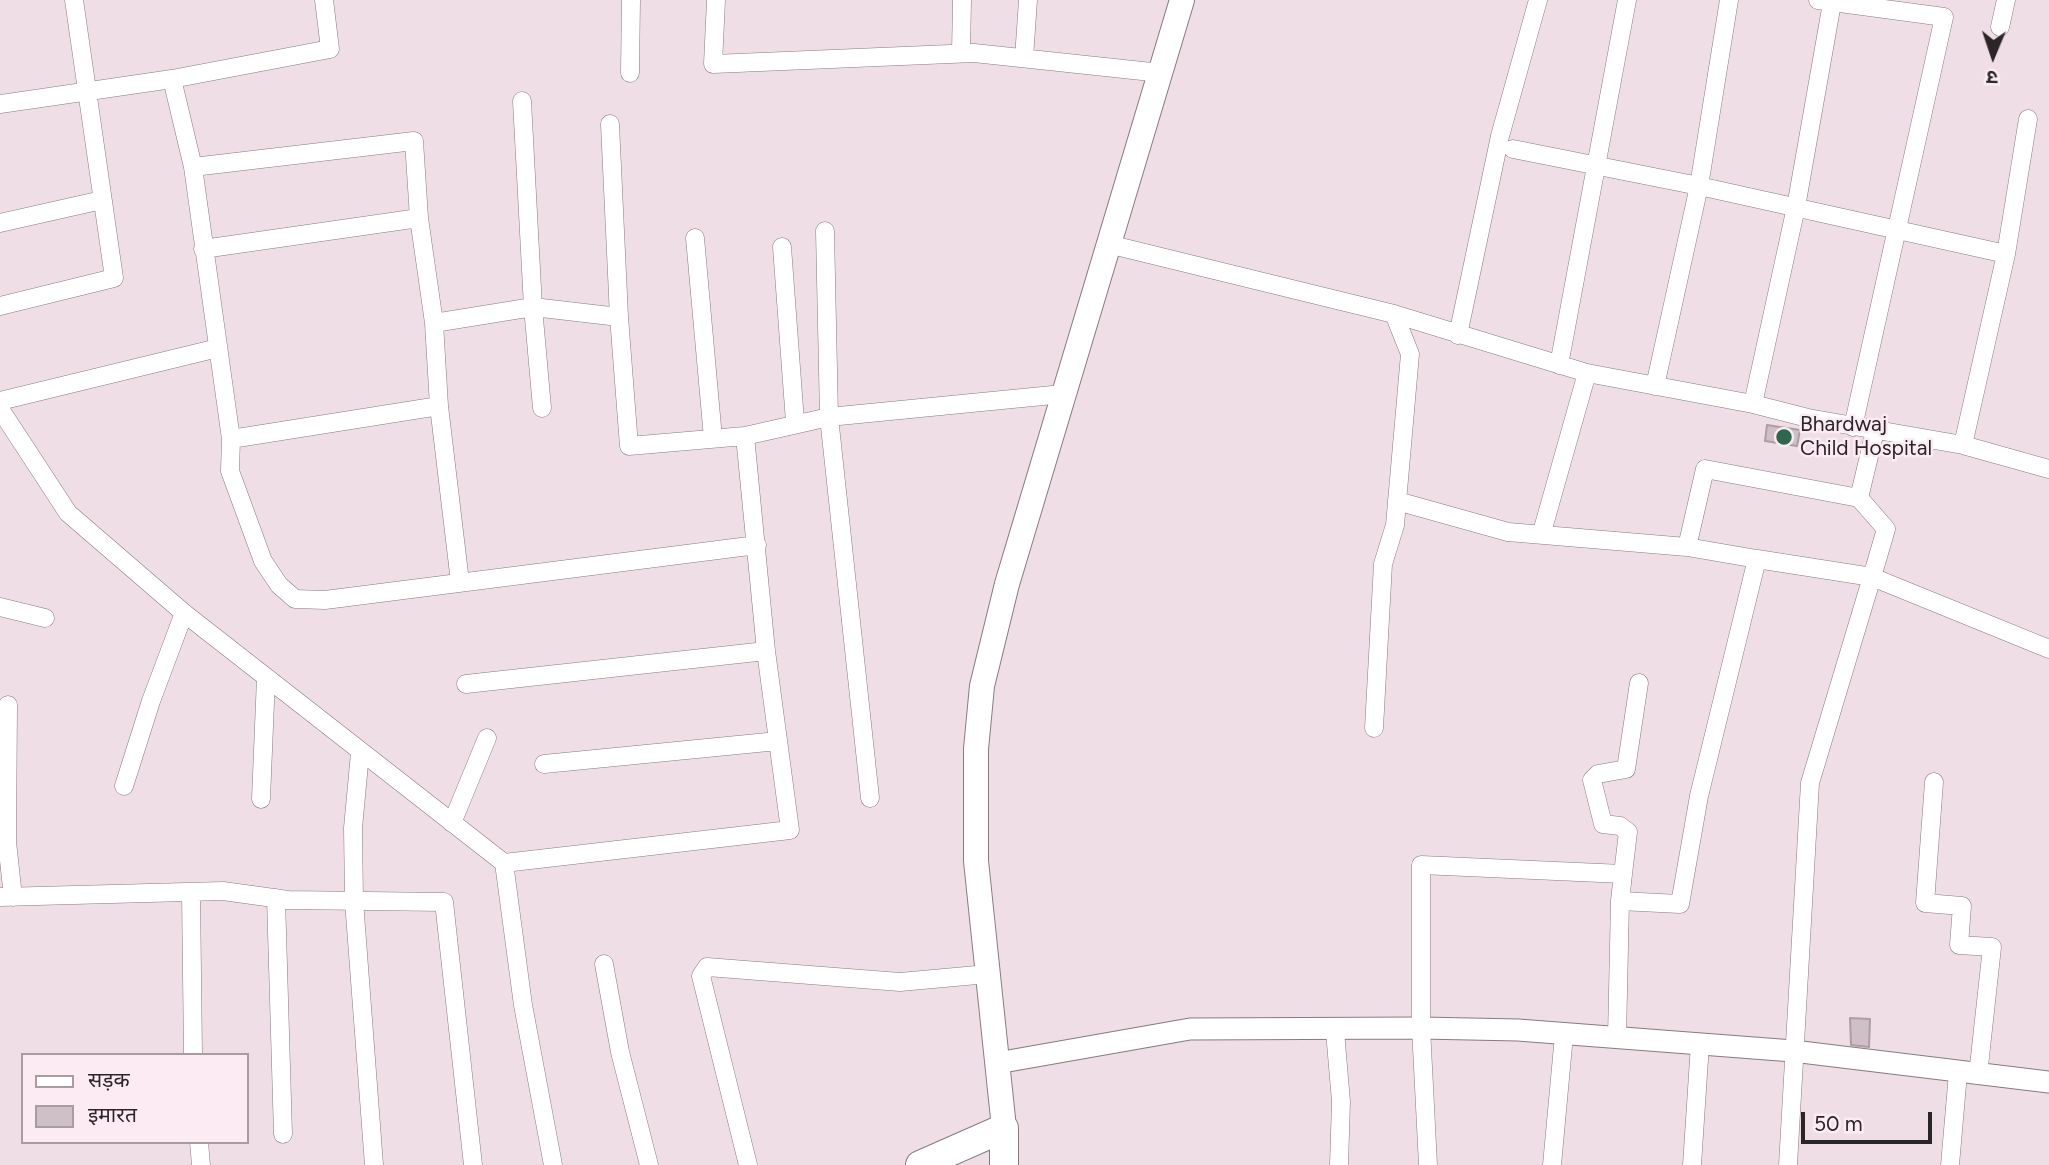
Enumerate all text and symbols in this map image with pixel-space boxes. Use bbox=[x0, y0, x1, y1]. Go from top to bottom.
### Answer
north arrow bbox=[1958, 21, 2028, 91]
text: उ bbox=[1986, 66, 1998, 89]
place label: Bhardwaj Child Hospital bbox=[1800, 412, 1932, 462]
marker: Bhardwaj Child Hospital bbox=[1774, 427, 1794, 447]
legend bbox=[21, 1053, 248, 1144]
text: सड़क bbox=[88, 1067, 130, 1092]
scale bar bbox=[1804, 1098, 1935, 1142]
text: इमारत bbox=[88, 1102, 137, 1127]
text: 50 m bbox=[1814, 1111, 1863, 1136]

